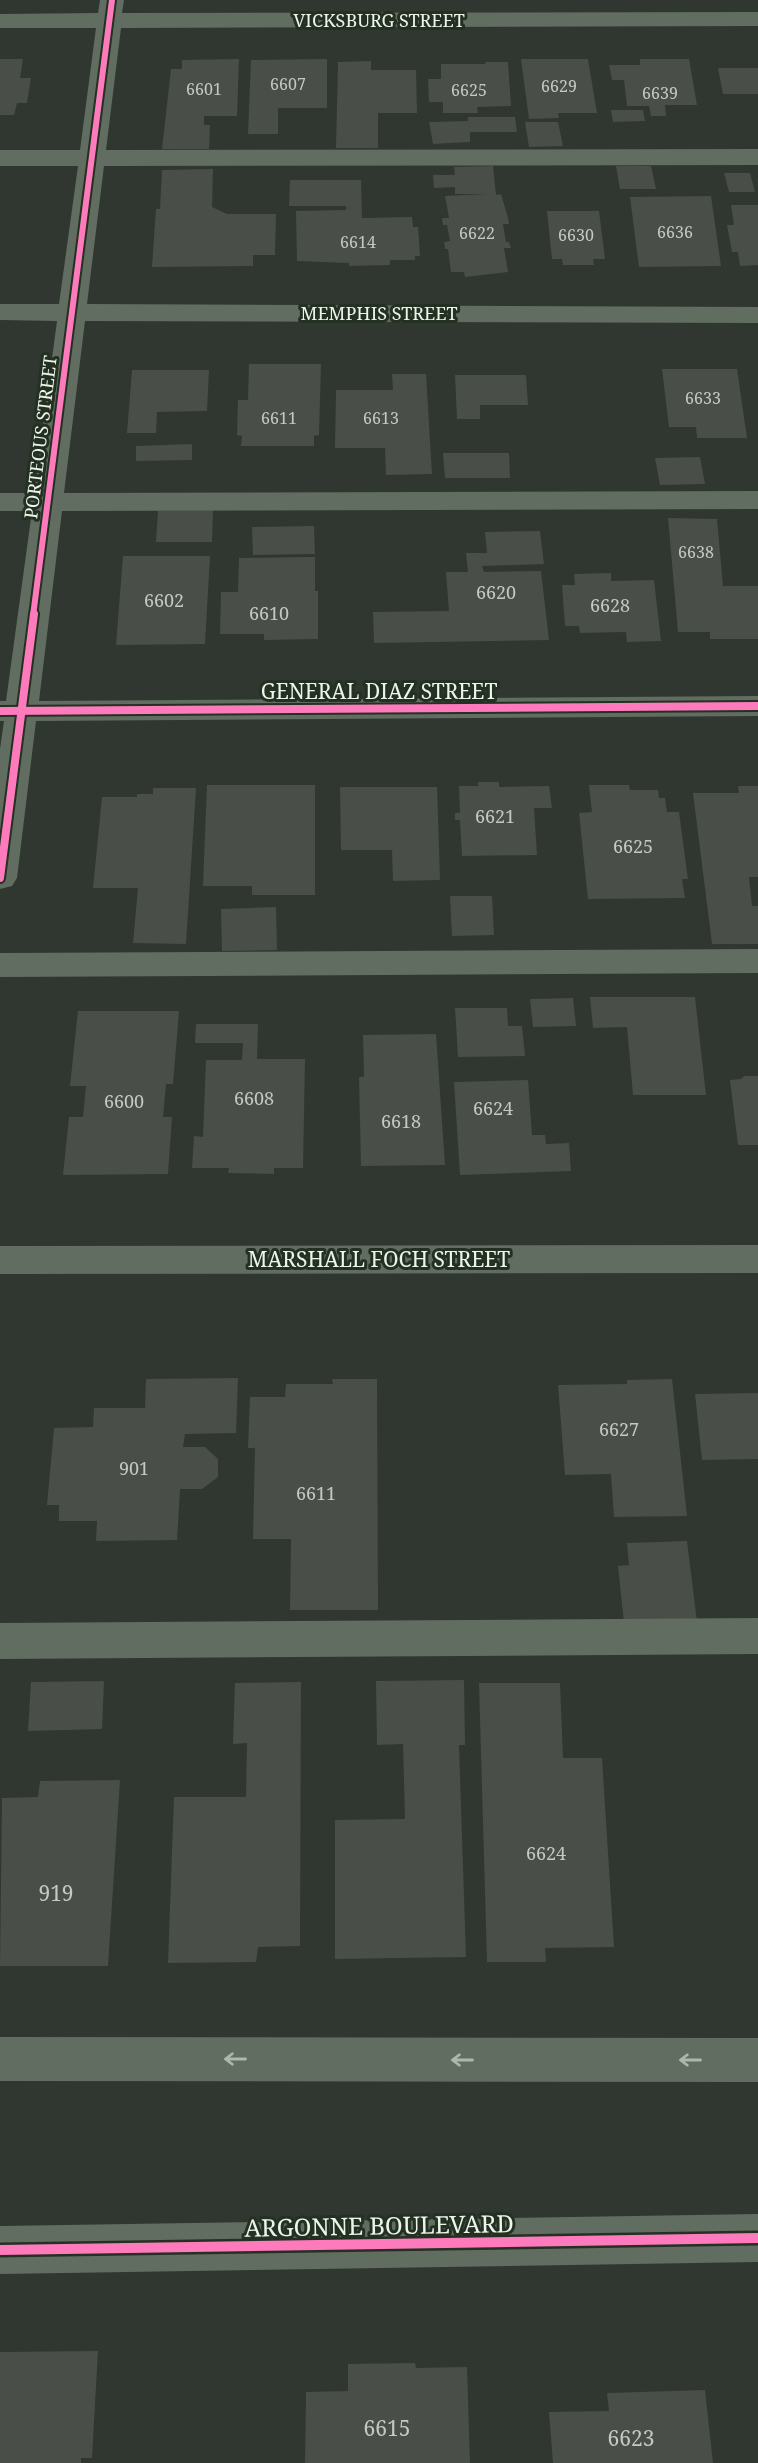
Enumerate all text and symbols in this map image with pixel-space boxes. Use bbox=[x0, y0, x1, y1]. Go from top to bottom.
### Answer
street label: VICKSBURG STREET bbox=[293, 8, 465, 32]
house number: 6607 bbox=[270, 73, 306, 95]
house number: 6629 bbox=[541, 75, 577, 97]
house number: 6601 bbox=[186, 78, 222, 100]
house number: 6625 bbox=[451, 79, 487, 101]
house number: 6639 bbox=[642, 82, 678, 104]
house number: 6636 bbox=[657, 221, 693, 243]
house number: 6622 bbox=[459, 222, 495, 244]
house number: 6630 bbox=[558, 224, 594, 246]
house number: 6614 bbox=[340, 231, 376, 253]
street label: MEMPHIS STREET bbox=[301, 301, 457, 325]
street label: PORTEOUS STREET bbox=[18, 354, 62, 520]
house number: 6633 bbox=[685, 387, 721, 409]
house number: 6611 bbox=[261, 407, 297, 429]
house number: 6613 bbox=[363, 407, 399, 429]
house number: 6638 bbox=[678, 541, 714, 563]
house number: 6620 bbox=[476, 580, 516, 604]
house number: 6602 bbox=[144, 588, 184, 612]
house number: 6628 bbox=[590, 593, 630, 617]
house number: 6610 bbox=[249, 601, 289, 625]
street label: GENERAL DIAZ STREET bbox=[261, 677, 497, 705]
house number: 6621 bbox=[475, 804, 515, 828]
house number: 6625 bbox=[613, 834, 653, 858]
house number: 6608 bbox=[234, 1086, 274, 1110]
house number: 6600 bbox=[104, 1089, 144, 1113]
house number: 6624 bbox=[473, 1096, 513, 1120]
house number: 6618 bbox=[381, 1109, 421, 1133]
street label: MARSHALL FOCH STREET bbox=[248, 1245, 510, 1273]
house number: 6627 bbox=[599, 1417, 639, 1441]
house number: 901 bbox=[119, 1456, 149, 1480]
house number: 6611 bbox=[296, 1481, 336, 1505]
house number: 6624 bbox=[526, 1841, 566, 1865]
house number: 919 bbox=[38, 1879, 74, 1907]
one-way arrow bbox=[224, 2052, 247, 2066]
one-way arrow bbox=[451, 2053, 474, 2067]
one-way arrow bbox=[679, 2053, 702, 2067]
street label: ARGONNE BOULEVARD bbox=[244, 2206, 514, 2244]
house number: 6615 bbox=[364, 2414, 410, 2442]
house number: 6623 bbox=[608, 2424, 654, 2452]

